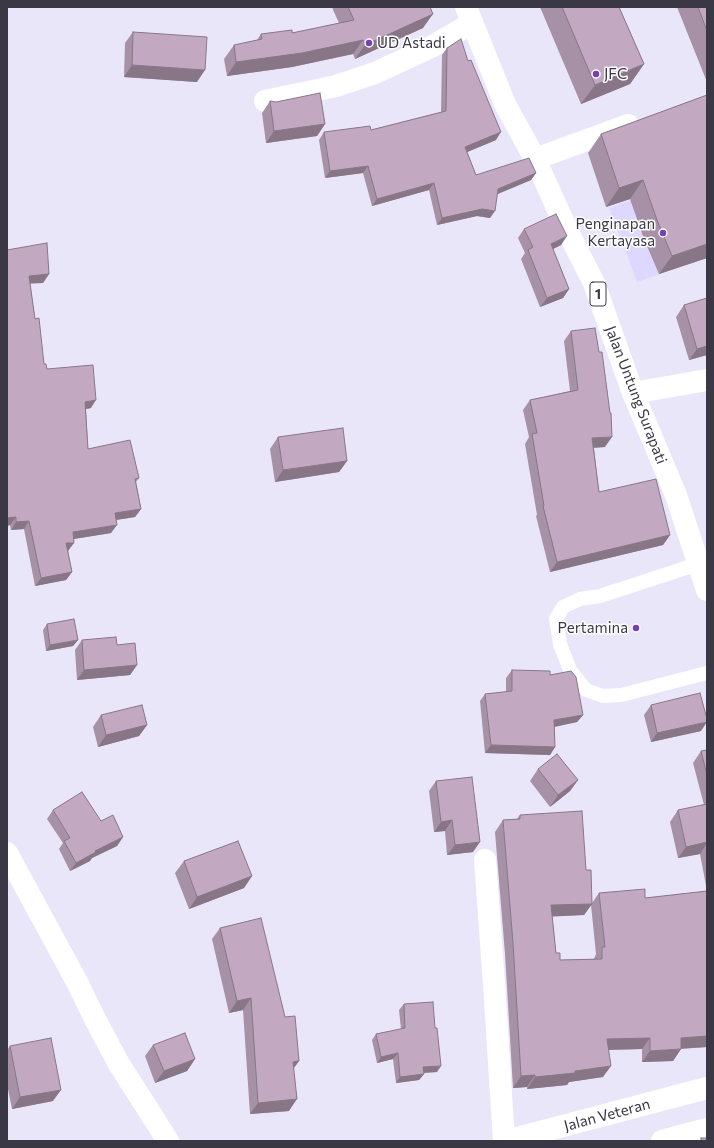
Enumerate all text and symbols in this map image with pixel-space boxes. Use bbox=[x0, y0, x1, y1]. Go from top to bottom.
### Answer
place label: UD Astadi bbox=[377, 34, 446, 52]
marker: UD Astadi bbox=[364, 38, 374, 48]
place label: JFC bbox=[604, 65, 627, 83]
marker: JFC bbox=[591, 69, 601, 79]
place label: Penginapan Kertayasa bbox=[576, 215, 655, 250]
marker: Penginapan Kertayasa bbox=[658, 228, 668, 238]
road number: 1 bbox=[590, 282, 606, 306]
street label: Jalan Untung Surapati bbox=[601, 323, 671, 467]
place label: Pertamina bbox=[558, 619, 628, 637]
marker: Pertamina bbox=[631, 623, 641, 633]
street label: Jalan Veteran bbox=[562, 1095, 652, 1135]

